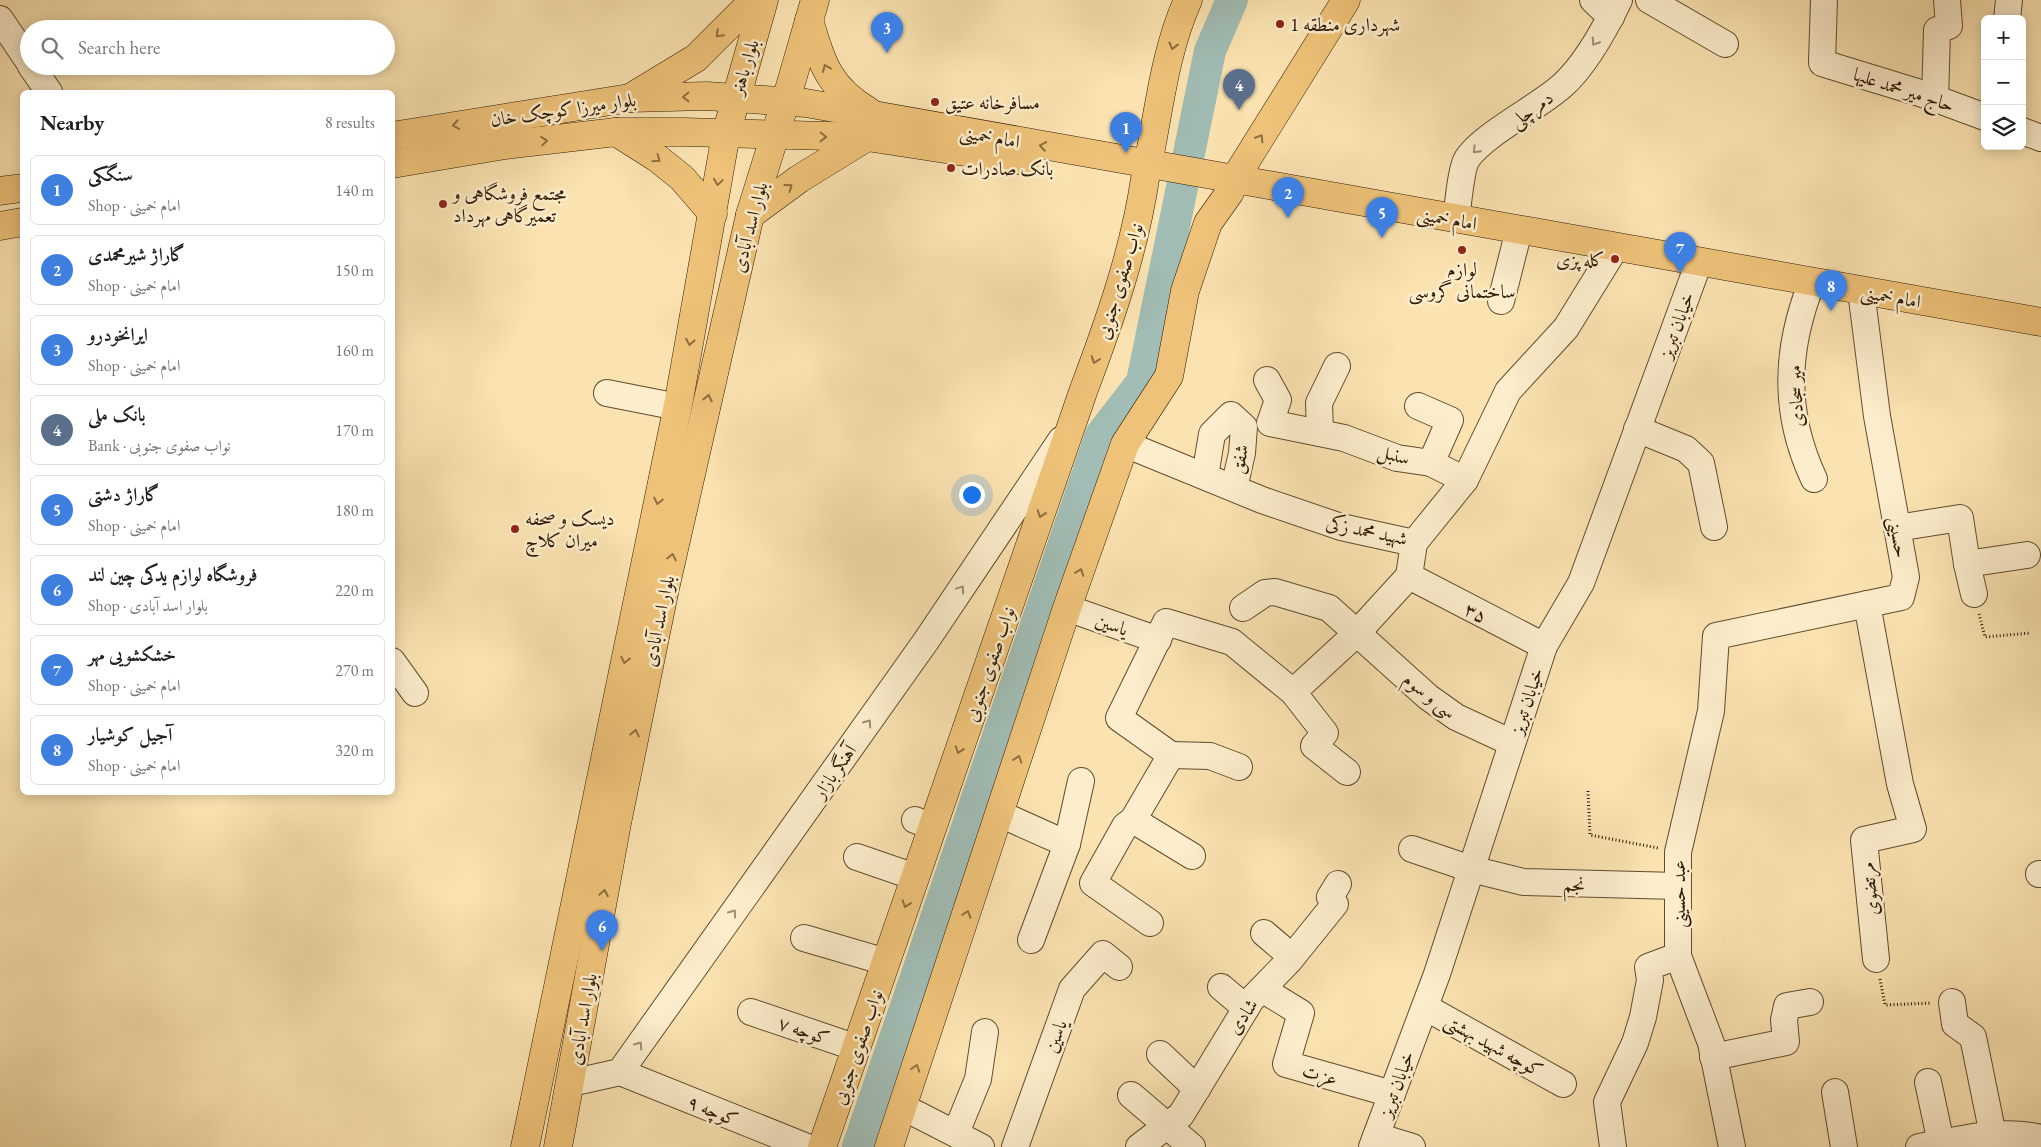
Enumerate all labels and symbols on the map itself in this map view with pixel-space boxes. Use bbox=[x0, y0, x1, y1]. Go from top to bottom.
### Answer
pin: 3 bbox=[871, 12, 903, 53]
place label: شهرداری منطقه 1 bbox=[1290, 12, 1400, 37]
marker: شهرداری منطقه 1 bbox=[1274, 18, 1286, 30]
one-way arrow bbox=[716, 28, 725, 37]
street label: بلوار باهنر bbox=[724, 36, 765, 100]
one-way arrow bbox=[1592, 37, 1601, 46]
one-way arrow bbox=[1168, 41, 1179, 50]
street label: حاج میر محمد علیها bbox=[1849, 61, 1957, 122]
one-way arrow bbox=[821, 64, 832, 73]
pin: 4 bbox=[1223, 69, 1255, 110]
street label: دمرچلی bbox=[1504, 85, 1559, 135]
street label: بلوار میرزا کوچک خان bbox=[489, 87, 638, 132]
place label: مسافرخانه عتیق bbox=[945, 90, 1040, 115]
one-way arrow bbox=[682, 91, 690, 102]
marker: مسافرخانه عتیق bbox=[929, 96, 941, 108]
pin: 1 bbox=[1110, 112, 1142, 153]
one-way arrow bbox=[452, 119, 460, 129]
street label: امام خمینی bbox=[957, 119, 1022, 158]
one-way arrow bbox=[820, 132, 827, 142]
one-way arrow bbox=[1253, 135, 1263, 144]
one-way arrow bbox=[541, 136, 549, 147]
one-way arrow bbox=[1038, 141, 1047, 151]
one-way arrow bbox=[1473, 144, 1482, 153]
one-way arrow bbox=[651, 153, 661, 162]
place label: بانک صادرات bbox=[961, 156, 1053, 181]
marker: بانک صادرات bbox=[945, 162, 957, 174]
pin: 2 bbox=[1272, 177, 1304, 218]
one-way arrow bbox=[713, 178, 723, 186]
street label: بلوار اسد آبادی bbox=[725, 179, 774, 275]
place label: مجتمع فروشگاهی و تعمیرگاهی مهرداد bbox=[451, 181, 567, 228]
one-way arrow bbox=[783, 184, 792, 192]
pin: 5 bbox=[1366, 197, 1398, 238]
marker: مجتمع فروشگاهی و تعمیرگاهی مهرداد bbox=[437, 198, 449, 210]
street label: امام خمینی bbox=[1414, 201, 1479, 240]
street label: نواب صفوی جنوبی bbox=[1090, 220, 1151, 343]
pin: 7 bbox=[1664, 232, 1696, 273]
marker: لوازم ساختمانی گروسی bbox=[1456, 244, 1468, 256]
place label: کله پزی bbox=[1556, 247, 1605, 272]
marker: کله پزی bbox=[1609, 253, 1621, 265]
place label: لوازم ساختمانی گروسی bbox=[1408, 257, 1516, 305]
pin: 8 bbox=[1815, 270, 1847, 311]
street label: امام خمینی bbox=[1858, 279, 1923, 318]
street label: خیابان تبریز bbox=[1652, 289, 1700, 364]
one-way arrow bbox=[685, 338, 695, 346]
one-way arrow bbox=[1091, 355, 1101, 364]
street label: میر سجادی bbox=[1781, 364, 1810, 428]
one-way arrow bbox=[702, 394, 713, 403]
street label: سنبل bbox=[1375, 438, 1413, 472]
street label: شفق bbox=[1225, 442, 1254, 476]
your location bbox=[959, 482, 985, 508]
one-way arrow bbox=[653, 497, 664, 506]
place label: دیسک و صحفه میران کلاچ bbox=[525, 506, 615, 558]
one-way arrow bbox=[1037, 509, 1047, 517]
street label: شهید محمد زکی bbox=[1324, 510, 1410, 551]
street label: حسینی bbox=[1882, 514, 1914, 560]
marker: دیسک و صحفه میران کلاچ bbox=[509, 523, 521, 535]
one-way arrow bbox=[666, 552, 677, 561]
one-way arrow bbox=[1074, 568, 1084, 576]
street label: بلوار اسد آبادی bbox=[637, 573, 680, 669]
one-way arrow bbox=[954, 586, 964, 595]
street label: ۳۵ bbox=[1460, 596, 1491, 629]
street label: نواب صفوی جنوبی bbox=[958, 603, 1023, 726]
street label: یاسین bbox=[1092, 607, 1133, 642]
one-way arrow bbox=[620, 656, 630, 665]
street label: خیابان تبریز bbox=[1503, 665, 1549, 740]
street label: سی و سوم bbox=[1395, 667, 1462, 727]
one-way arrow bbox=[862, 719, 871, 729]
one-way arrow bbox=[629, 729, 640, 737]
street label: آهنگر بازار bbox=[806, 738, 863, 805]
one-way arrow bbox=[955, 745, 965, 754]
one-way arrow bbox=[1012, 756, 1022, 764]
street label: عبد حسینی bbox=[1666, 860, 1692, 928]
street label: مرتضوی bbox=[1854, 861, 1886, 917]
street label: نجم bbox=[1562, 872, 1585, 903]
one-way arrow bbox=[599, 888, 609, 897]
one-way arrow bbox=[902, 899, 912, 907]
one-way arrow bbox=[727, 909, 736, 918]
pin: 6 bbox=[586, 910, 618, 951]
one-way arrow bbox=[962, 910, 972, 918]
street label: بلوار اسد آبادی bbox=[562, 971, 603, 1067]
street label: نواب صفوی جنوبی bbox=[826, 986, 891, 1109]
street label: شادی bbox=[1221, 993, 1264, 1039]
street label: کوچه شهید بهشتی bbox=[1440, 1008, 1547, 1084]
street label: کوچه ۷ bbox=[775, 1010, 833, 1052]
street label: یاسین bbox=[1038, 1015, 1073, 1056]
one-way arrow bbox=[633, 1041, 642, 1051]
street label: خیابان تبریز bbox=[1372, 1048, 1420, 1123]
street label: عزت bbox=[1299, 1058, 1340, 1092]
one-way arrow bbox=[911, 1064, 921, 1073]
street label: کوچه ۹ bbox=[683, 1089, 742, 1133]

